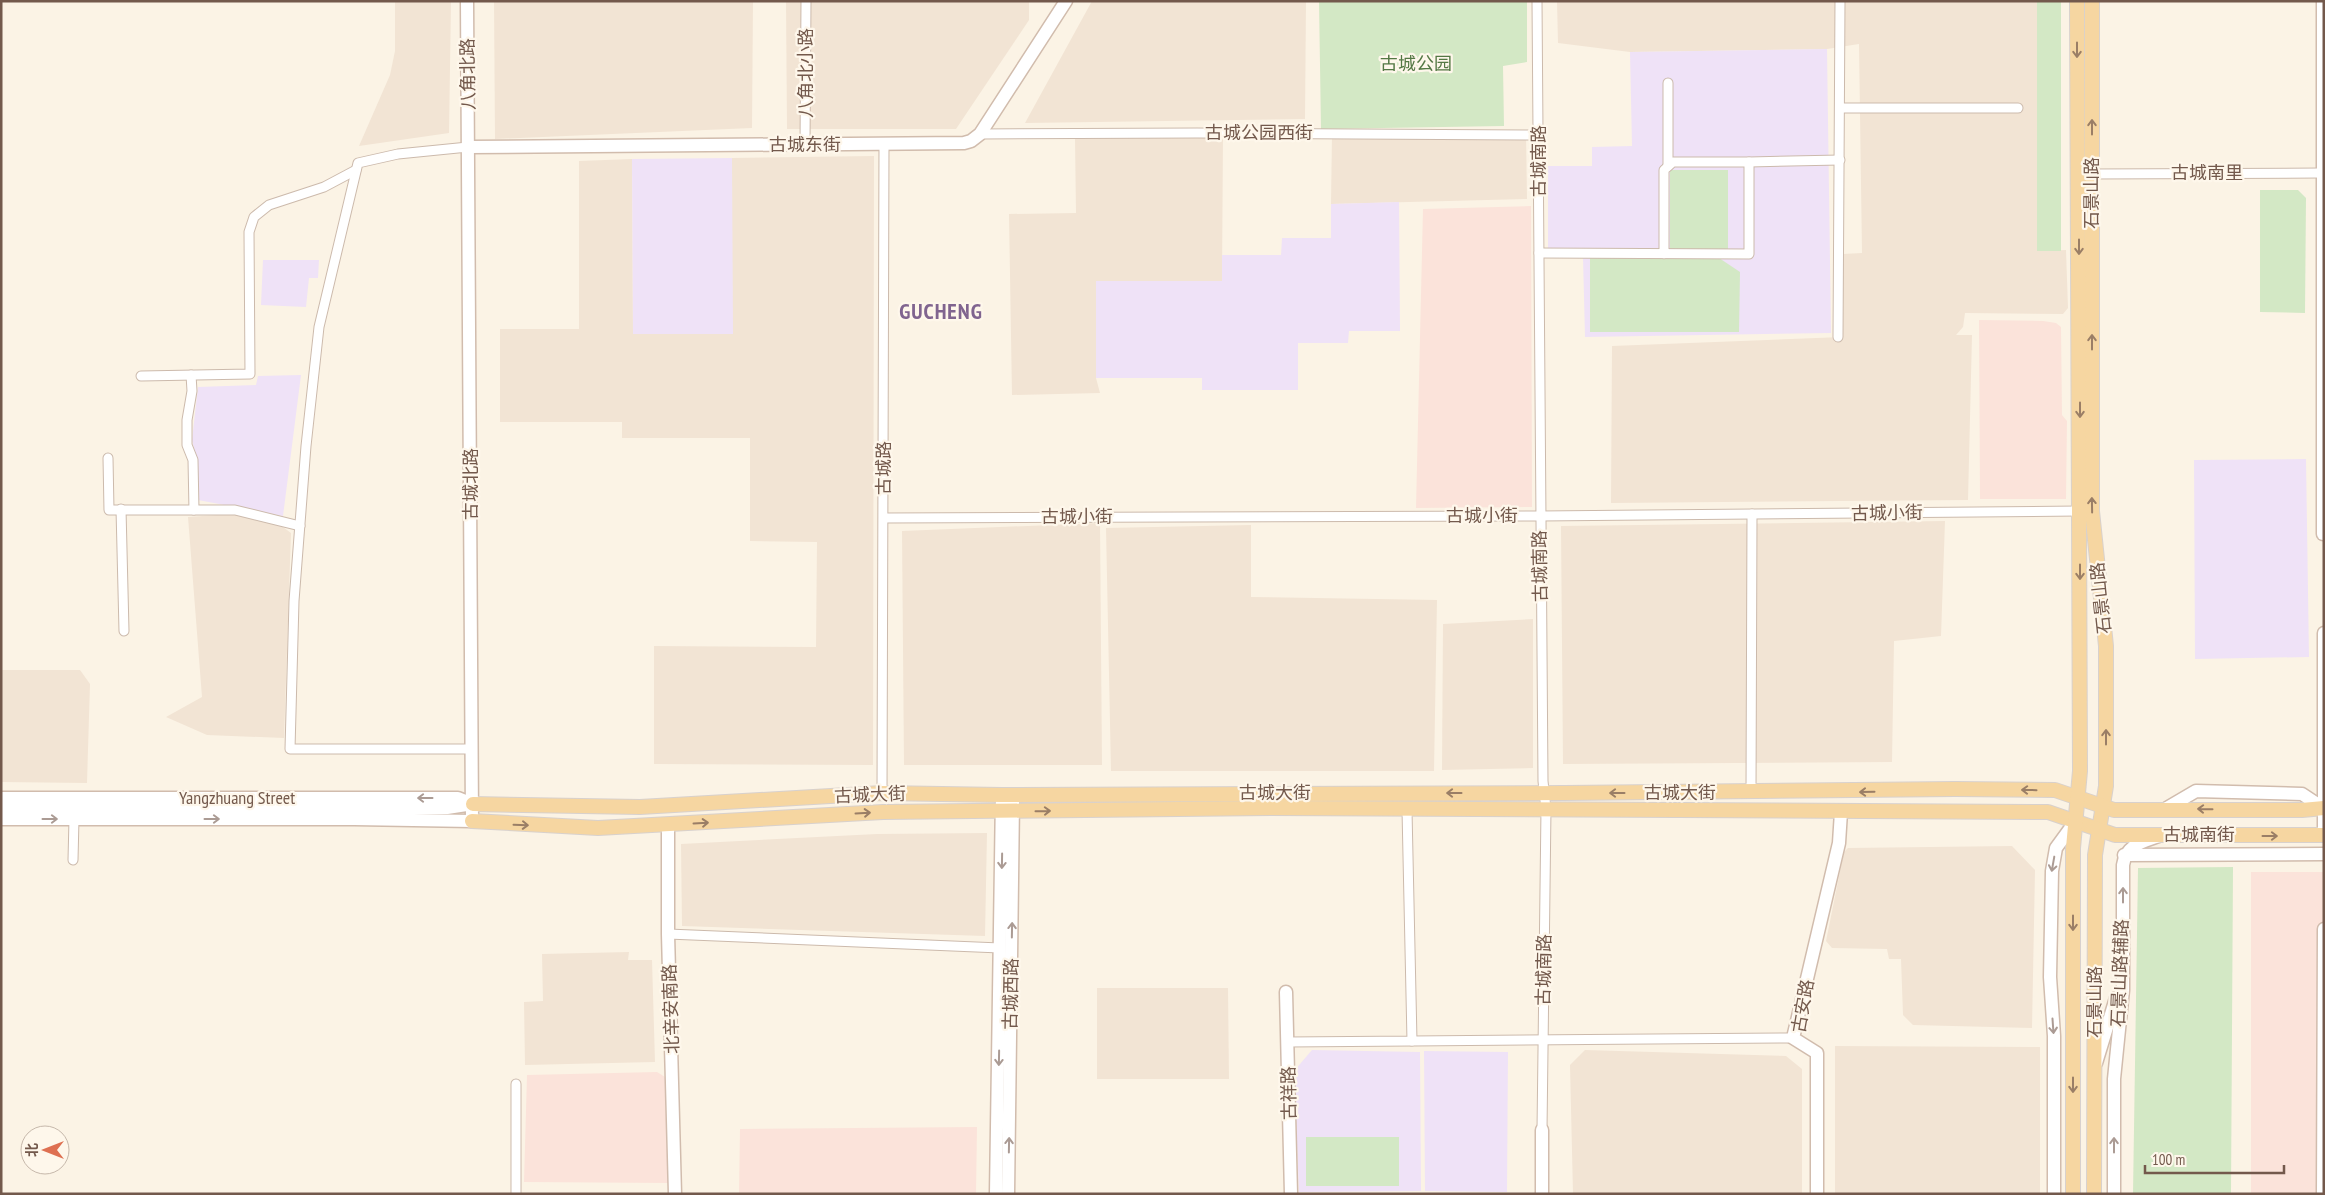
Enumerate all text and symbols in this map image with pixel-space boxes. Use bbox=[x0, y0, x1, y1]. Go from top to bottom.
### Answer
street label: 八角北小路 bbox=[794, 28, 817, 118]
street label: 八角北路 bbox=[455, 38, 480, 110]
one-way arrow bbox=[2073, 42, 2082, 58]
park label: 古城公园 bbox=[1380, 52, 1452, 75]
one-way arrow bbox=[2087, 120, 2097, 136]
street label: 古城公园西街 bbox=[1205, 121, 1313, 144]
street label: 古城南路 bbox=[1527, 125, 1550, 197]
street label: 古城东街 bbox=[769, 133, 841, 156]
street label: 石景山路 bbox=[2080, 157, 2103, 229]
street label: 古城南里 bbox=[2171, 161, 2243, 184]
one-way arrow bbox=[2074, 239, 2084, 255]
district label: GUCHENG bbox=[899, 297, 983, 325]
one-way arrow bbox=[2087, 335, 2097, 351]
one-way arrow bbox=[2075, 402, 2085, 418]
street label: 古城路 bbox=[872, 441, 895, 495]
street label: 古城北路 bbox=[459, 448, 482, 520]
one-way arrow bbox=[2087, 497, 2097, 514]
street label: 古城小街 bbox=[1851, 500, 1923, 525]
street label: 古城小街 bbox=[1446, 504, 1518, 527]
street label: 古城小街 bbox=[1041, 505, 1113, 528]
street label: 古城南路 bbox=[1527, 530, 1552, 602]
street label: 石景山路 bbox=[2085, 561, 2116, 635]
one-way arrow bbox=[2075, 564, 2085, 580]
one-way arrow bbox=[2101, 729, 2111, 746]
street label: 古城大街 bbox=[1239, 781, 1311, 804]
street label: 古城大街 bbox=[1644, 781, 1716, 804]
street label: 古城大街 bbox=[834, 782, 906, 807]
one-way arrow bbox=[2022, 785, 2038, 795]
street label: Yangzhuang Street bbox=[179, 786, 295, 809]
one-way arrow bbox=[1859, 787, 1875, 796]
one-way arrow bbox=[1447, 788, 1463, 798]
one-way arrow bbox=[1609, 788, 1626, 798]
one-way arrow bbox=[417, 793, 434, 803]
one-way arrow bbox=[2197, 804, 2214, 814]
one-way arrow bbox=[1034, 806, 1051, 816]
one-way arrow bbox=[855, 809, 871, 818]
one-way arrow bbox=[42, 814, 58, 824]
one-way arrow bbox=[204, 814, 220, 824]
one-way arrow bbox=[692, 819, 708, 828]
one-way arrow bbox=[513, 820, 529, 829]
street label: 古城南街 bbox=[2163, 823, 2235, 846]
one-way arrow bbox=[2261, 831, 2277, 841]
one-way arrow bbox=[997, 852, 1007, 868]
one-way arrow bbox=[2048, 856, 2058, 872]
one-way arrow bbox=[2118, 888, 2128, 904]
one-way arrow bbox=[2068, 914, 2078, 931]
street label: 石景山路辅路 bbox=[2106, 919, 2133, 1027]
one-way arrow bbox=[1008, 922, 1017, 938]
street label: 古城南路 bbox=[1531, 934, 1556, 1006]
street label: 古城西路 bbox=[998, 958, 1023, 1030]
street label: 北辛安南路 bbox=[657, 964, 684, 1054]
street label: 石景山路 bbox=[2083, 966, 2106, 1038]
street label: 古安路 bbox=[1786, 977, 1819, 1034]
one-way arrow bbox=[2049, 1018, 2058, 1034]
one-way arrow bbox=[994, 1050, 1004, 1066]
street label: 古祥路 bbox=[1277, 1066, 1300, 1120]
one-way arrow bbox=[2068, 1077, 2078, 1093]
north arrow bbox=[20, 1125, 70, 1175]
one-way arrow bbox=[1004, 1137, 1013, 1153]
one-way arrow bbox=[2109, 1137, 2119, 1154]
scale bar bbox=[2145, 1142, 2284, 1174]
text: 北 bbox=[23, 1143, 41, 1157]
text: 100 m bbox=[2152, 1150, 2185, 1169]

